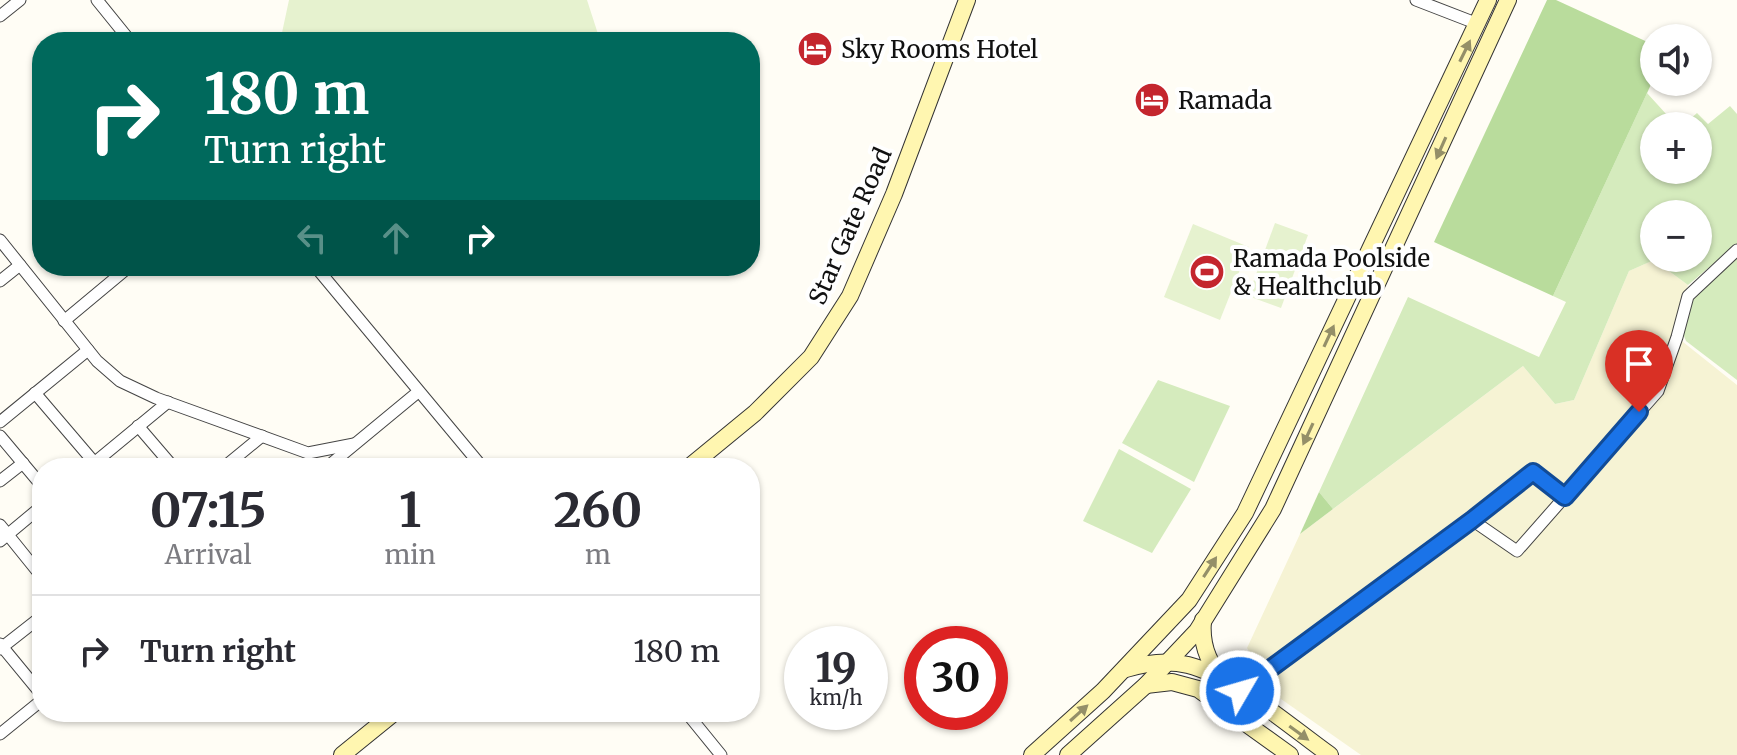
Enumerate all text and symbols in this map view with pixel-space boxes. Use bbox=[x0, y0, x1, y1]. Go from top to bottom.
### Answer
map controls bbox=[1640, 24, 1712, 272]
button: sound bbox=[1640, 24, 1712, 96]
hotel icon: Sky Rooms Hotel bbox=[796, 30, 834, 68]
place label: Sky Rooms Hotel bbox=[841, 34, 1038, 65]
one-way arrow bbox=[1458, 39, 1472, 62]
text: 180 m bbox=[204, 59, 369, 129]
icon: right bbox=[72, 64, 176, 168]
hotel icon: Ramada bbox=[1133, 81, 1171, 119]
place label: Ramada bbox=[1178, 85, 1272, 116]
button: + bbox=[1640, 112, 1712, 184]
text: Turn right bbox=[204, 128, 386, 173]
one-way arrow bbox=[1434, 136, 1448, 159]
street label: Star Gate Road bbox=[802, 143, 898, 309]
button: − bbox=[1640, 200, 1712, 272]
icon: left bbox=[290, 216, 334, 260]
icon: ahead bbox=[374, 216, 418, 260]
icon: right bbox=[458, 216, 502, 260]
place label: Ramada Poolside & Healthclub bbox=[1233, 243, 1430, 302]
sports icon: Ramada Poolside & Healthclub bbox=[1188, 253, 1226, 291]
one-way arrow bbox=[1322, 324, 1336, 348]
pin bbox=[1605, 330, 1673, 412]
icon: arrive bbox=[1617, 342, 1661, 386]
one-way arrow bbox=[1301, 422, 1314, 446]
text: 07:15 bbox=[150, 480, 267, 540]
text: 1 bbox=[399, 480, 421, 540]
text: 260 bbox=[554, 480, 642, 540]
text: Arrival bbox=[165, 538, 252, 571]
text: min bbox=[384, 538, 436, 571]
text: m bbox=[585, 538, 611, 571]
one-way arrow bbox=[1203, 556, 1217, 578]
speed limit sign: 30 bbox=[904, 626, 1008, 730]
icon: right bbox=[72, 629, 116, 673]
text: Turn right bbox=[140, 632, 296, 670]
text: 180 m bbox=[633, 632, 720, 670]
text: 19 bbox=[815, 643, 857, 693]
position arrow bbox=[1198, 649, 1282, 733]
text: km/h bbox=[810, 685, 862, 710]
one-way arrow bbox=[1069, 704, 1088, 722]
one-way arrow bbox=[1288, 725, 1310, 741]

